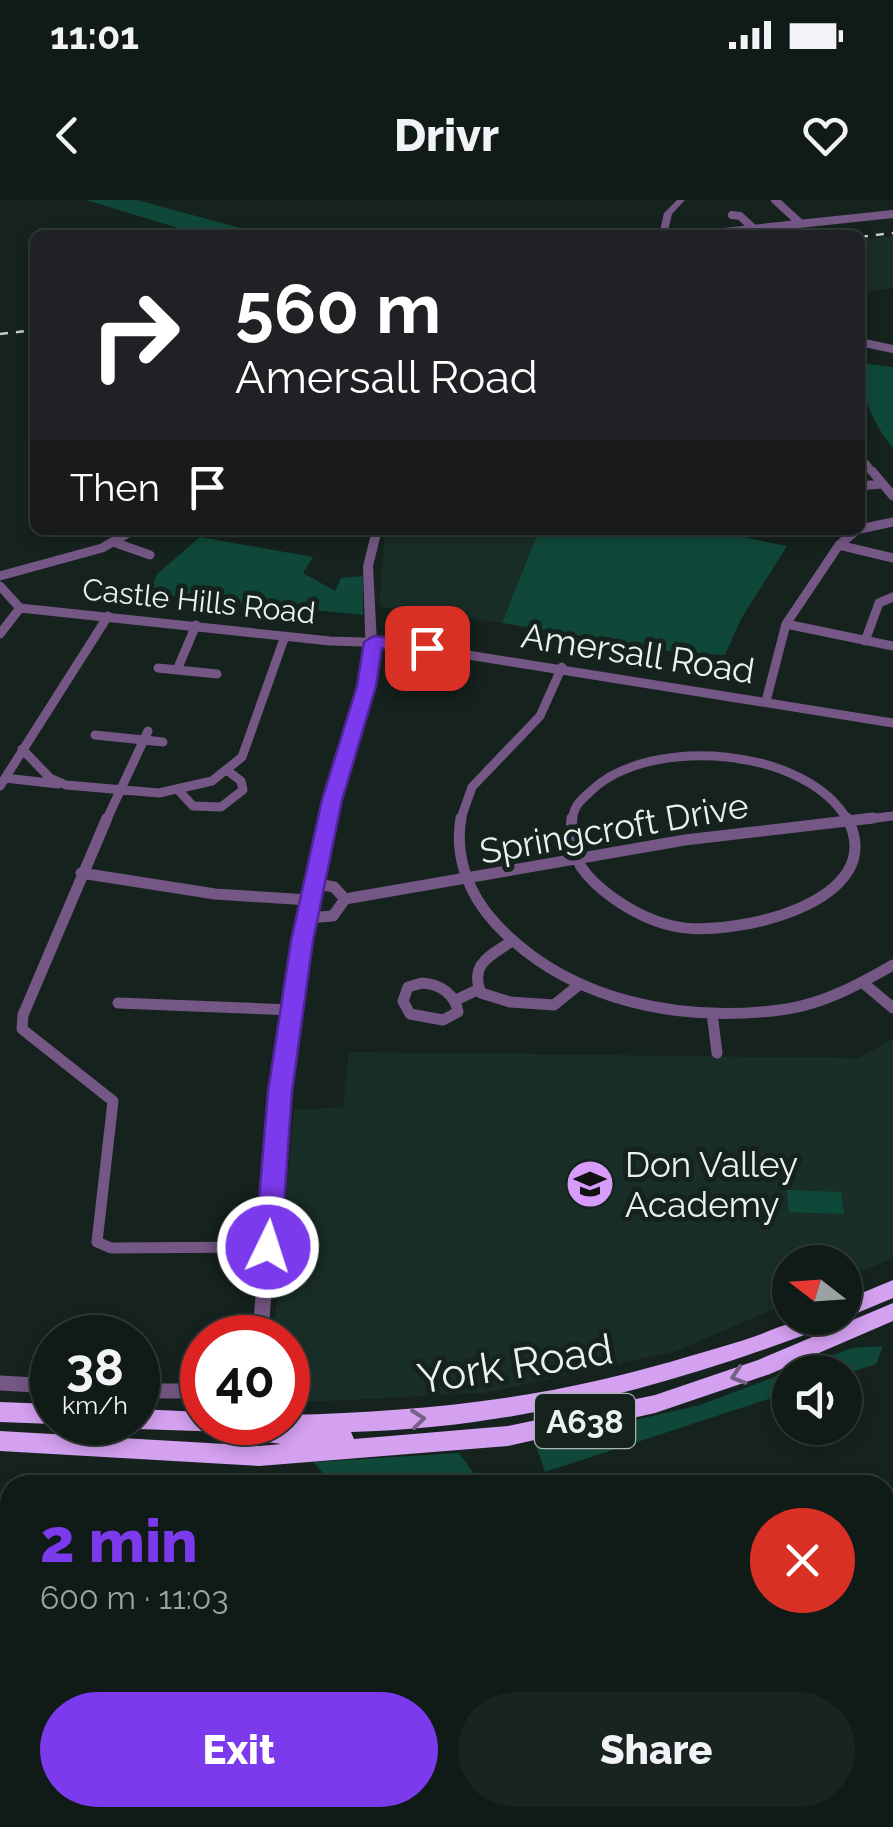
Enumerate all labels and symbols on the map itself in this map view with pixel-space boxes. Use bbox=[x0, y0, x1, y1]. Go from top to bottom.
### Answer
street label: Castle Hills Road bbox=[81, 571, 317, 631]
pin bbox=[385, 606, 470, 691]
street label: Amersall Road bbox=[518, 614, 758, 692]
street label: Springcroft Drive bbox=[477, 784, 751, 872]
place label: Don Valley Academy bbox=[625, 1144, 798, 1225]
school or university icon: Don Valley Academy bbox=[564, 1158, 616, 1210]
position arrow bbox=[216, 1195, 320, 1299]
north arrow bbox=[772, 1245, 862, 1335]
speed limit sign: 40 bbox=[180, 1315, 310, 1445]
street label: York Road bbox=[414, 1324, 616, 1404]
one-way arrow bbox=[730, 1364, 748, 1385]
road number: A638 bbox=[535, 1394, 635, 1448]
one-way arrow bbox=[411, 1408, 427, 1430]

